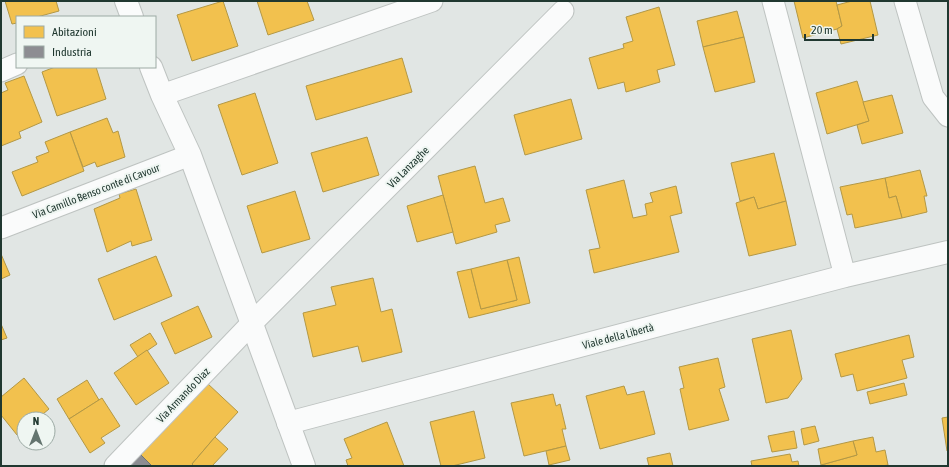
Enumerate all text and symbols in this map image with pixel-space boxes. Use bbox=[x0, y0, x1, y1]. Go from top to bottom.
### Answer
legend bbox=[16, 16, 156, 68]
scale bar bbox=[805, 16, 873, 42]
text: 20 m bbox=[811, 23, 833, 37]
text: Abitazioni bbox=[52, 25, 97, 39]
text: Industria bbox=[52, 45, 92, 59]
street label: Via Lanzaghe bbox=[385, 144, 431, 190]
street label: Via Camillo Benso conte di Cavour bbox=[31, 161, 162, 221]
street label: Viale della Libertà bbox=[581, 321, 655, 351]
street label: Via Armando Diaz bbox=[154, 365, 212, 425]
north arrow bbox=[16, 411, 56, 451]
text: N bbox=[33, 415, 39, 427]

